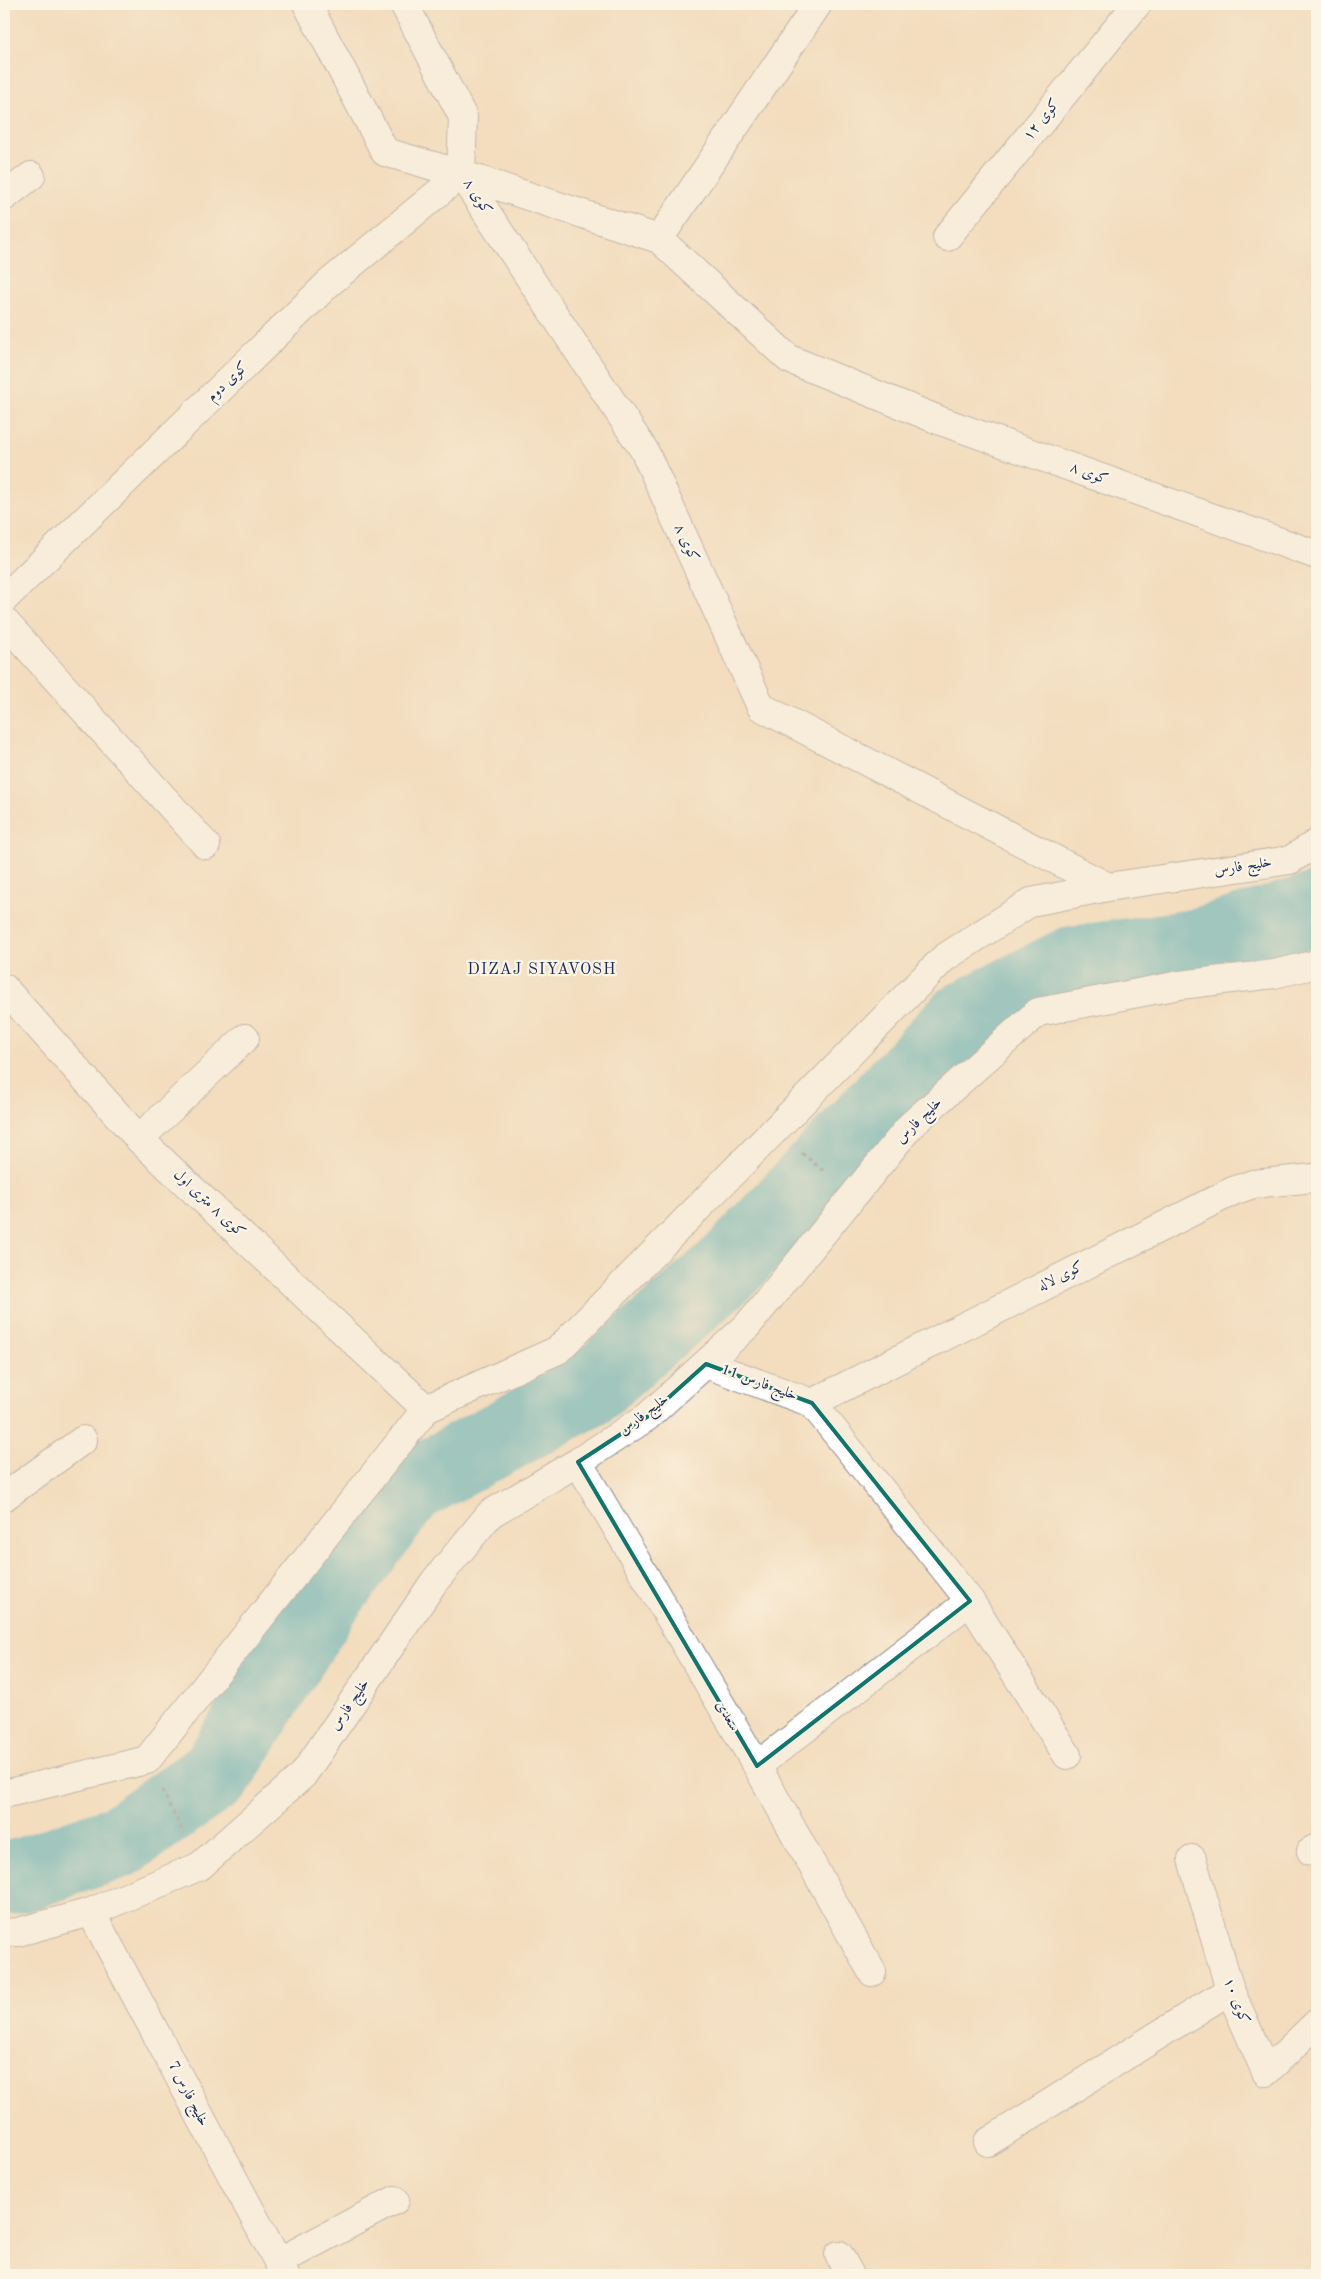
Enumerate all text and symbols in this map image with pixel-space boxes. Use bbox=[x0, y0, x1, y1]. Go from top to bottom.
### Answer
street label: کوی ۱۲ bbox=[1020, 96, 1063, 143]
street label: کوی ۸ bbox=[460, 176, 495, 218]
street label: کوی دوم bbox=[204, 358, 254, 408]
street label: کوی ۸ bbox=[1068, 459, 1110, 488]
street label: کوی ۸ bbox=[671, 522, 702, 564]
street label: خلیج فارس bbox=[1213, 855, 1274, 884]
district label: DIZAJ SIYAVOSH bbox=[467, 962, 617, 978]
street label: خلیج فارس bbox=[893, 1095, 948, 1150]
street label: کوی ۸ متری اول bbox=[170, 1166, 248, 1241]
street label: کوی لاله bbox=[1036, 1258, 1086, 1295]
street label: خلیج فارس 11 bbox=[717, 1362, 799, 1408]
street label: خلیج فارس bbox=[616, 1391, 675, 1443]
street label: خلیج فارس bbox=[328, 1677, 377, 1736]
street label: سعدی bbox=[712, 1698, 742, 1734]
street label: کوی ۱۰ bbox=[1220, 1975, 1253, 2026]
street label: خلیج فارس 7 bbox=[160, 2059, 211, 2131]

